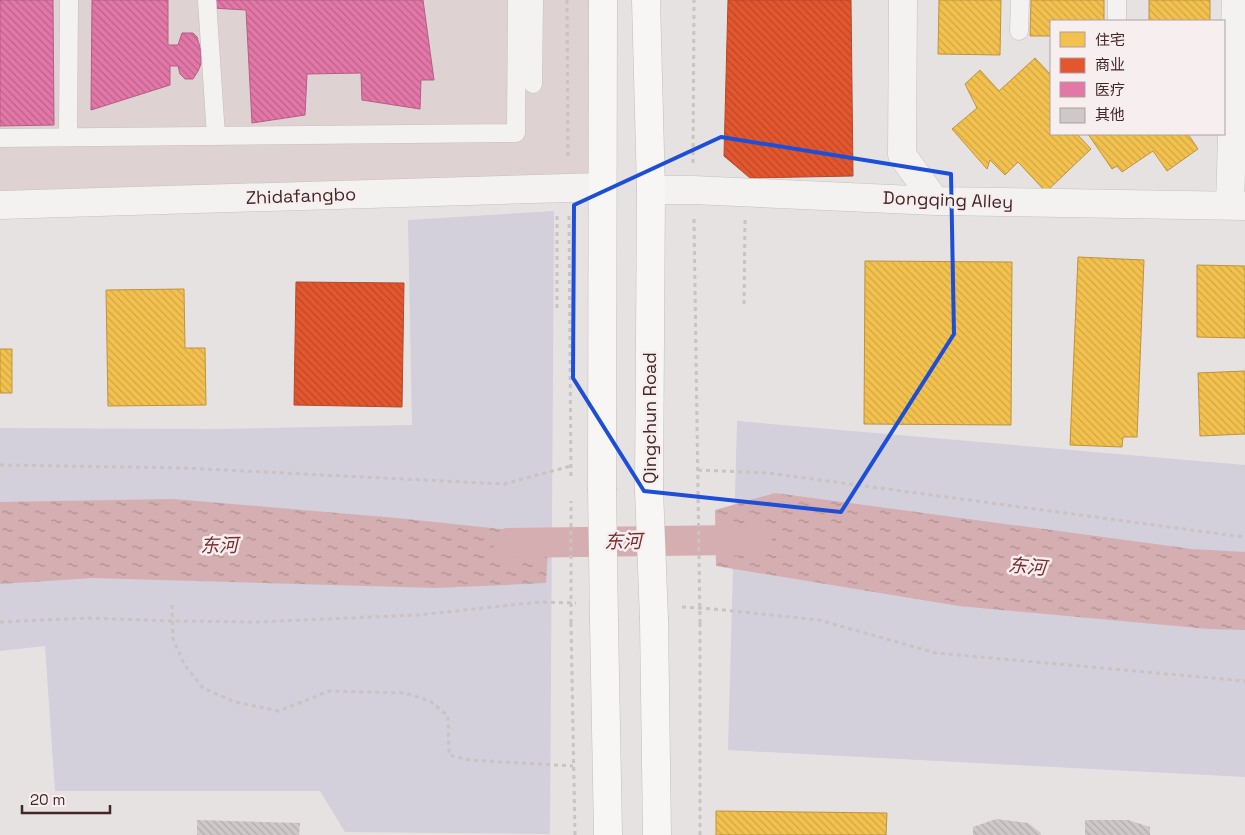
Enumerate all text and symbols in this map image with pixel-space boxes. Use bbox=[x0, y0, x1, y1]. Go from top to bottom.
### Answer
legend bbox=[1050, 20, 1225, 135]
text: 住宅 bbox=[1095, 30, 1125, 49]
text: 商业 bbox=[1095, 55, 1125, 74]
text: 医疗 bbox=[1095, 80, 1125, 99]
text: 其他 bbox=[1095, 105, 1125, 124]
street label: Zhidafangbo bbox=[245, 182, 357, 209]
street label: Dongqing Alley bbox=[882, 186, 1014, 213]
street label: Qingchun Road bbox=[638, 352, 661, 484]
water label: 东河 bbox=[604, 529, 646, 554]
water label: 东河 bbox=[200, 533, 242, 558]
water label: 东河 bbox=[1007, 552, 1051, 581]
scale bar bbox=[22, 782, 110, 814]
text: 20 m bbox=[30, 790, 65, 809]

